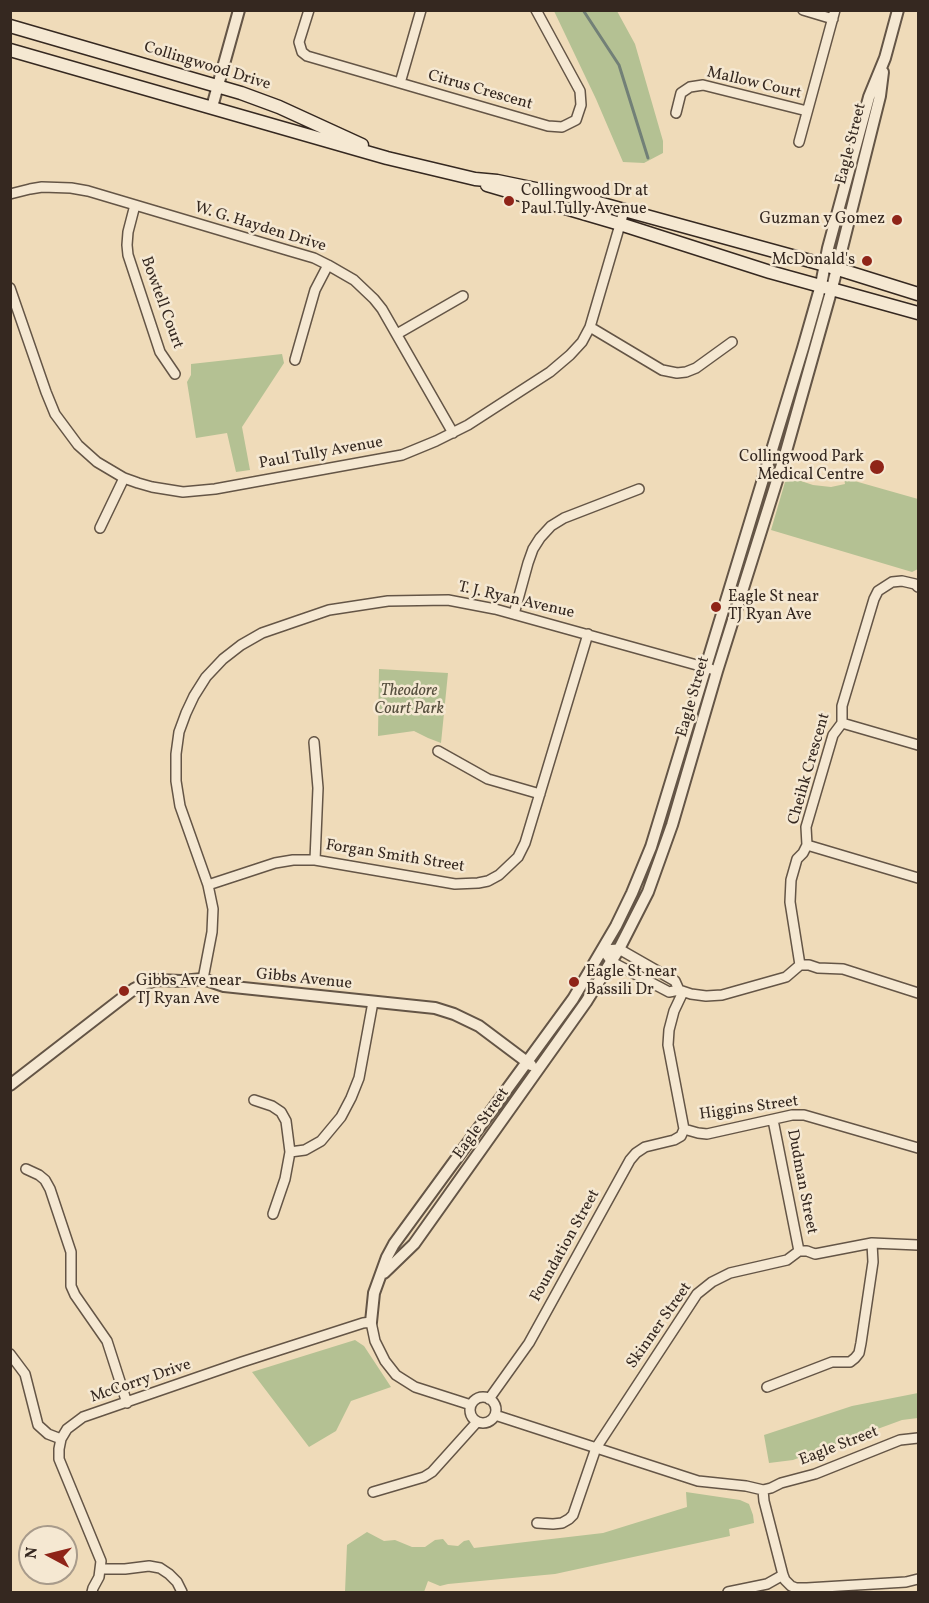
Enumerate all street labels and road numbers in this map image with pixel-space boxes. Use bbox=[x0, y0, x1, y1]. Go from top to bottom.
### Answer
street label: Collingwood Drive bbox=[141, 39, 273, 95]
street label: Mallow Court bbox=[705, 64, 803, 104]
street label: Citrus Crescent bbox=[425, 67, 535, 115]
street label: Eagle Street bbox=[833, 101, 871, 187]
street label: W. G. Hayden Drive bbox=[192, 199, 328, 257]
street label: Bowtell Court bbox=[135, 254, 187, 352]
street label: Paul Tully Avenue bbox=[257, 434, 385, 474]
street label: T. J. Ryan Avenue bbox=[456, 578, 576, 624]
street label: Eagle Street bbox=[673, 654, 715, 740]
street label: Cheihk Crescent bbox=[785, 711, 835, 827]
street label: Forgan Smith Street bbox=[324, 837, 466, 877]
street label: Gibbs Avenue bbox=[255, 965, 353, 995]
street label: Eagle Street bbox=[450, 1085, 514, 1163]
street label: Higgins Street bbox=[698, 1093, 800, 1125]
street label: Dudman Street bbox=[781, 1128, 821, 1236]
street label: Foundation Street bbox=[527, 1186, 605, 1306]
street label: Skinner Street bbox=[623, 1279, 697, 1373]
street label: McCorry Drive bbox=[88, 1356, 194, 1408]
street label: Eagle Street bbox=[797, 1423, 881, 1471]

